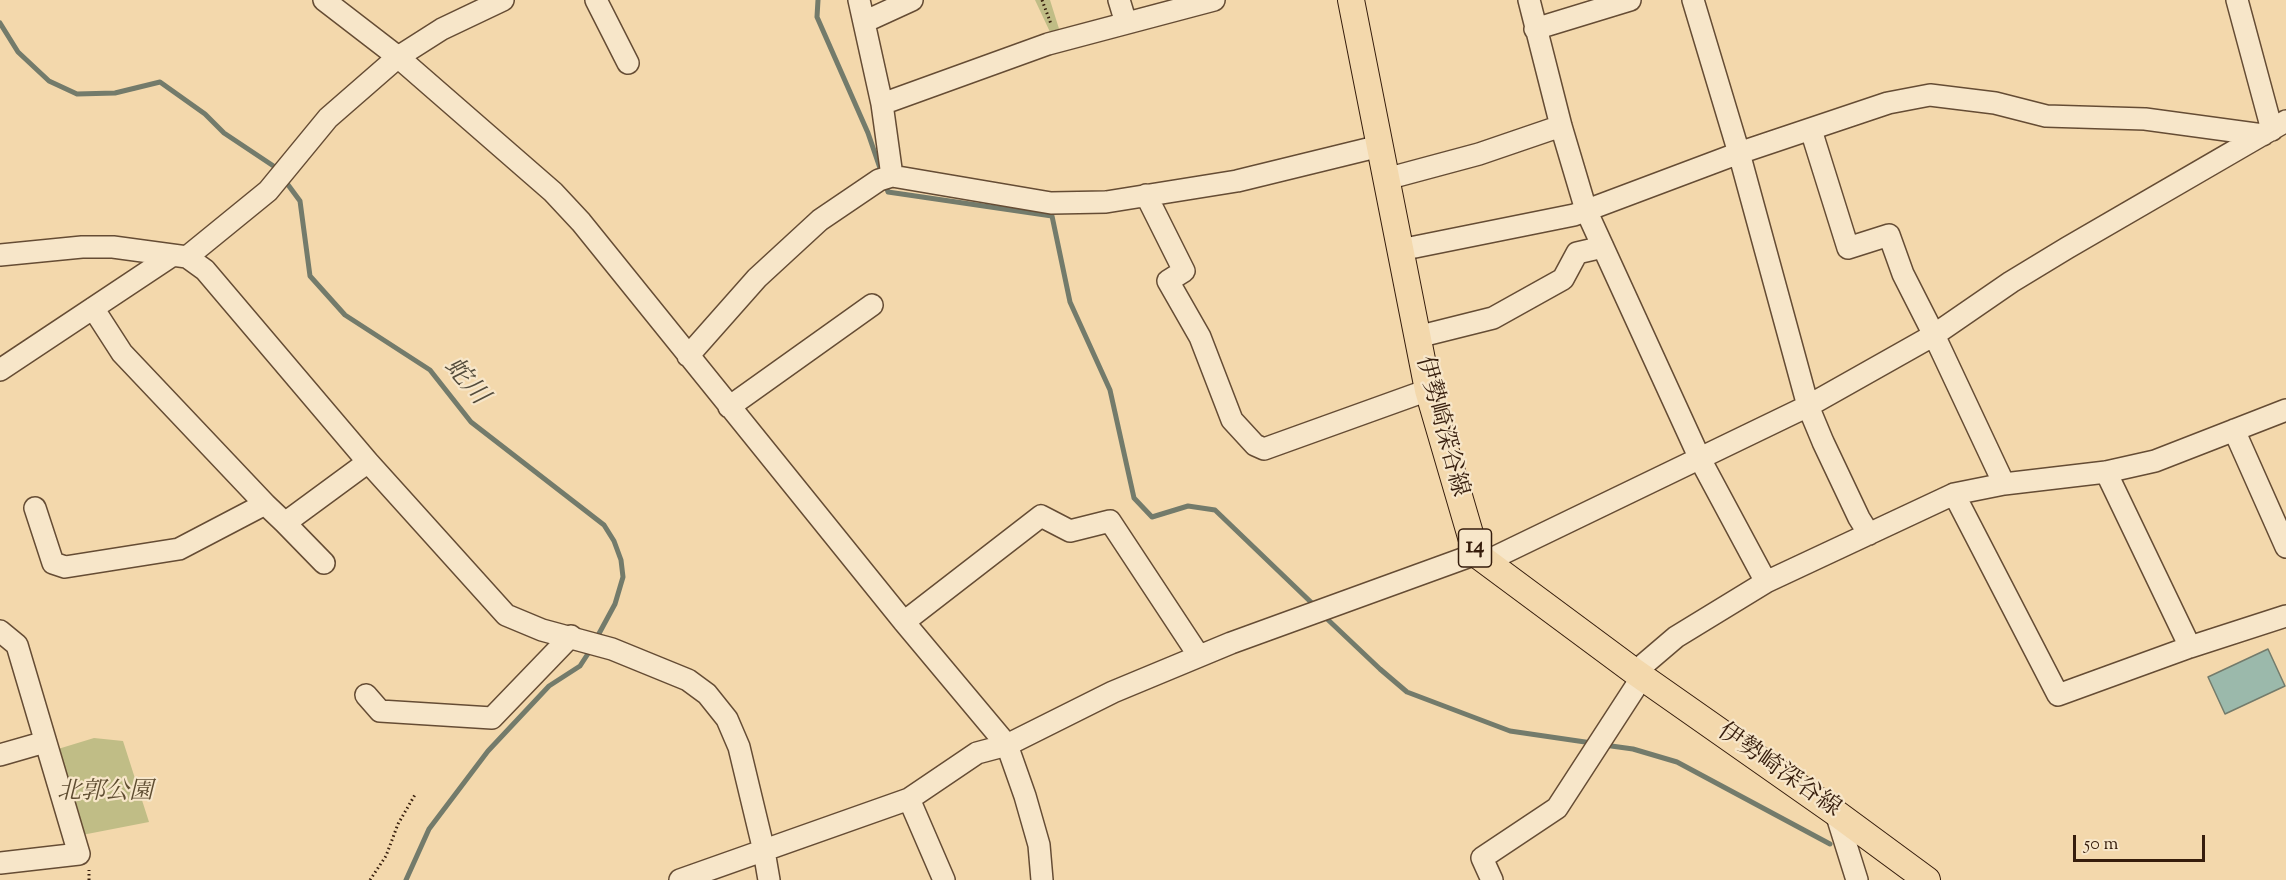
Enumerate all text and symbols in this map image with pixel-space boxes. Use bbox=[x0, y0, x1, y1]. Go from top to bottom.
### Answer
water label: 蛇川 bbox=[435, 353, 493, 413]
street label: 伊勢崎深谷線 bbox=[1407, 354, 1473, 500]
road number: 14 bbox=[1458, 529, 1492, 567]
street label: 伊勢崎深谷線 bbox=[1711, 719, 1845, 825]
park label: 北郭公園 bbox=[57, 780, 153, 808]
scale bar bbox=[2076, 823, 2208, 861]
text: 50 m bbox=[2084, 832, 2118, 858]

